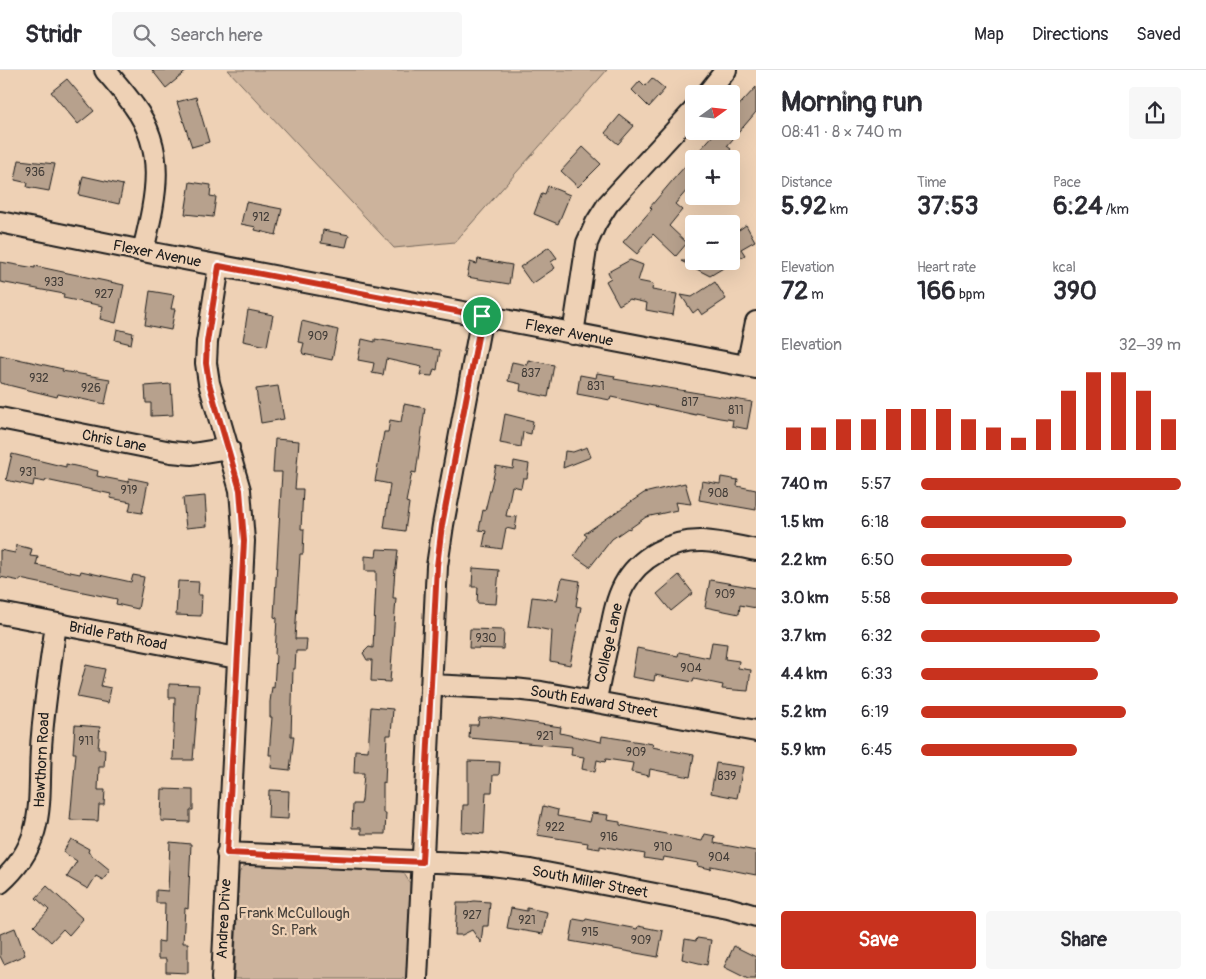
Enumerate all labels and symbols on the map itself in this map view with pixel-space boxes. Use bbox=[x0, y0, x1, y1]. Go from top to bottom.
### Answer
north arrow bbox=[685, 85, 740, 140]
house number: 936 bbox=[25, 165, 45, 180]
house number: 912 bbox=[252, 210, 270, 225]
street label: Flexer Avenue bbox=[111, 236, 203, 272]
house number: 933 bbox=[44, 275, 64, 290]
house number: 927 bbox=[94, 287, 114, 302]
pin bbox=[461, 295, 503, 337]
street label: Flexer Avenue bbox=[523, 315, 615, 351]
house number: 909 bbox=[308, 329, 328, 344]
house number: 837 bbox=[521, 366, 541, 381]
house number: 932 bbox=[29, 371, 49, 386]
house number: 831 bbox=[587, 379, 605, 394]
house number: 926 bbox=[81, 381, 101, 396]
house number: 817 bbox=[681, 395, 699, 410]
house number: 811 bbox=[728, 403, 744, 418]
street label: Chris Lane bbox=[80, 425, 148, 457]
house number: 931 bbox=[19, 465, 37, 480]
house number: 919 bbox=[120, 483, 138, 498]
house number: 908 bbox=[708, 486, 728, 501]
house number: 909 bbox=[715, 587, 735, 602]
street label: College Lane bbox=[591, 601, 627, 685]
street label: Bridle Path Road bbox=[67, 617, 169, 655]
house number: 930 bbox=[475, 631, 497, 646]
house number: 904 bbox=[680, 661, 702, 676]
street label: South Edward Street bbox=[529, 681, 660, 723]
street label: Hawthorn Road bbox=[30, 712, 54, 808]
house number: 921 bbox=[536, 729, 554, 744]
house number: 911 bbox=[78, 734, 94, 749]
house number: 909 bbox=[626, 745, 646, 760]
house number: 839 bbox=[718, 769, 736, 784]
house number: 922 bbox=[545, 820, 565, 835]
house number: 916 bbox=[600, 830, 618, 845]
house number: 910 bbox=[653, 840, 673, 855]
house number: 904 bbox=[708, 850, 730, 865]
street label: South Miller Street bbox=[530, 861, 651, 903]
street label: Andrea Drive bbox=[212, 878, 236, 960]
park label: Frank McCullough Sr. Park bbox=[238, 904, 350, 940]
house number: 927 bbox=[462, 908, 482, 923]
house number: 921 bbox=[518, 913, 536, 928]
house number: 915 bbox=[581, 925, 599, 940]
house number: 909 bbox=[631, 933, 651, 948]

